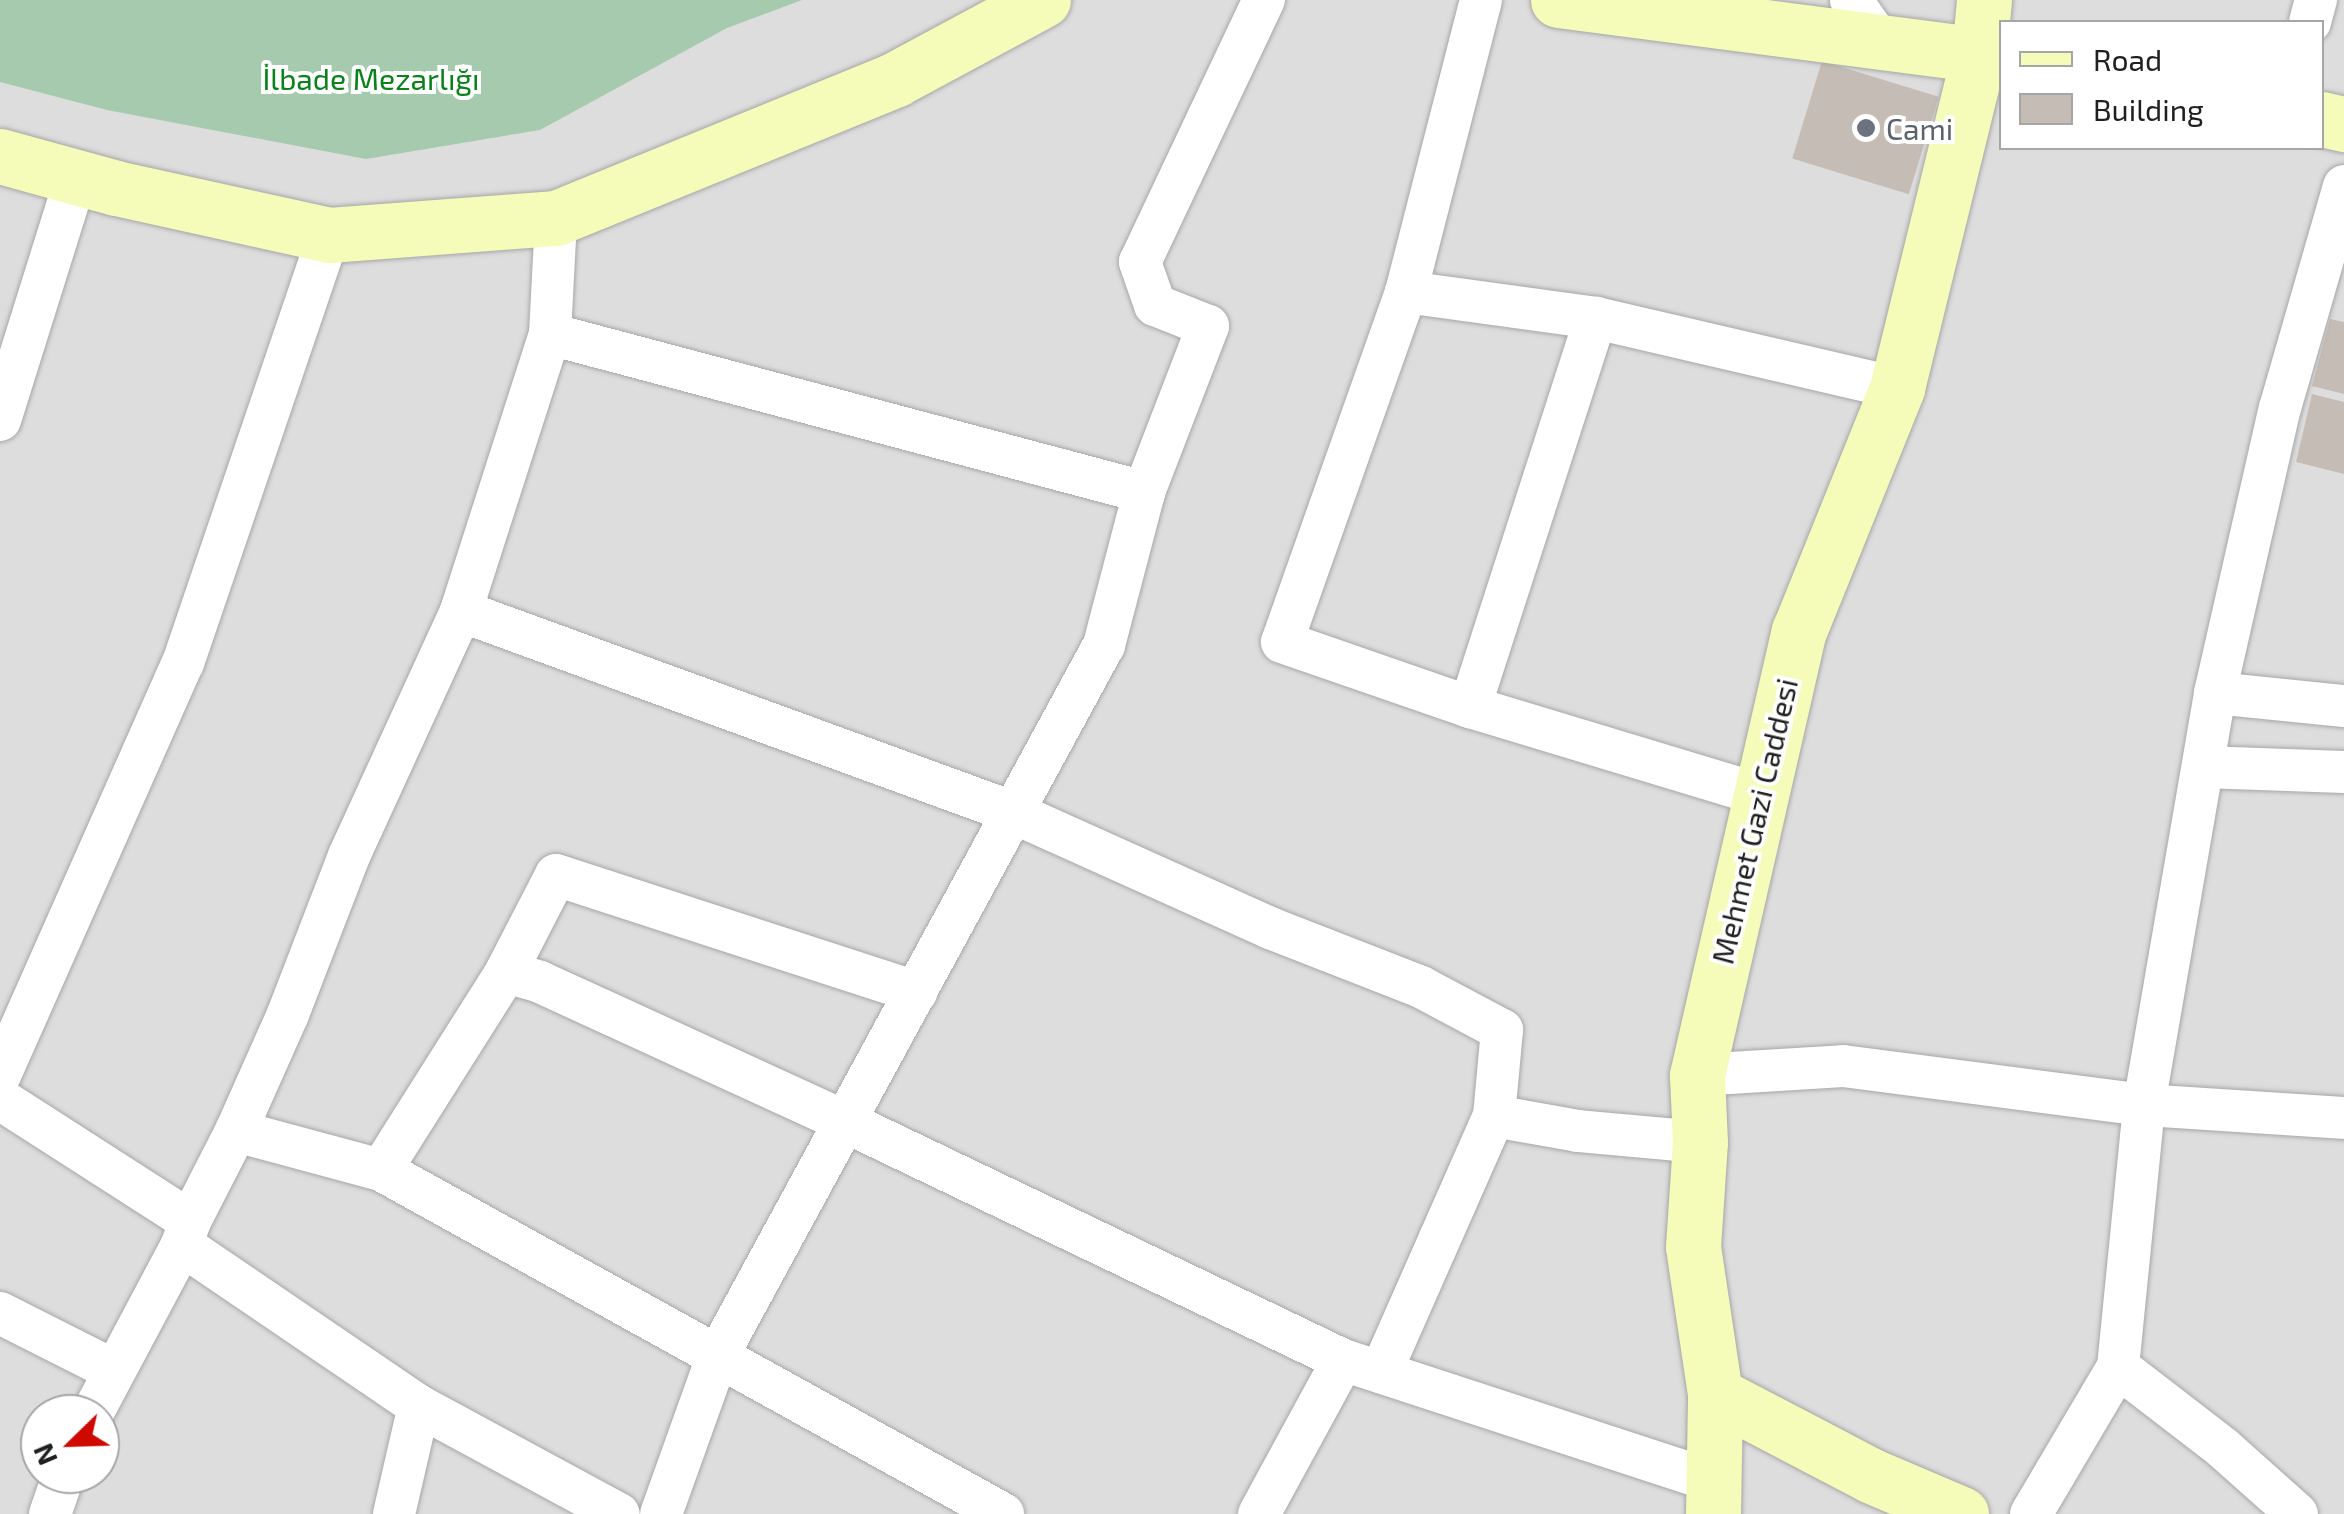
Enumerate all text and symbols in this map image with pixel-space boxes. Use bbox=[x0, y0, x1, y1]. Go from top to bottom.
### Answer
legend bbox=[1999, 20, 2324, 150]
text: Road bbox=[2093, 41, 2162, 77]
park label: İlbade Mezarlığı bbox=[262, 60, 480, 96]
text: Building bbox=[2093, 91, 2204, 127]
place label: Cami bbox=[1886, 110, 1953, 146]
marker: Cami bbox=[1855, 117, 1877, 139]
street label: Mehmet Gazi Caddesi bbox=[1704, 675, 1804, 967]
north arrow bbox=[20, 1394, 120, 1494]
text: N bbox=[25, 1439, 64, 1471]

